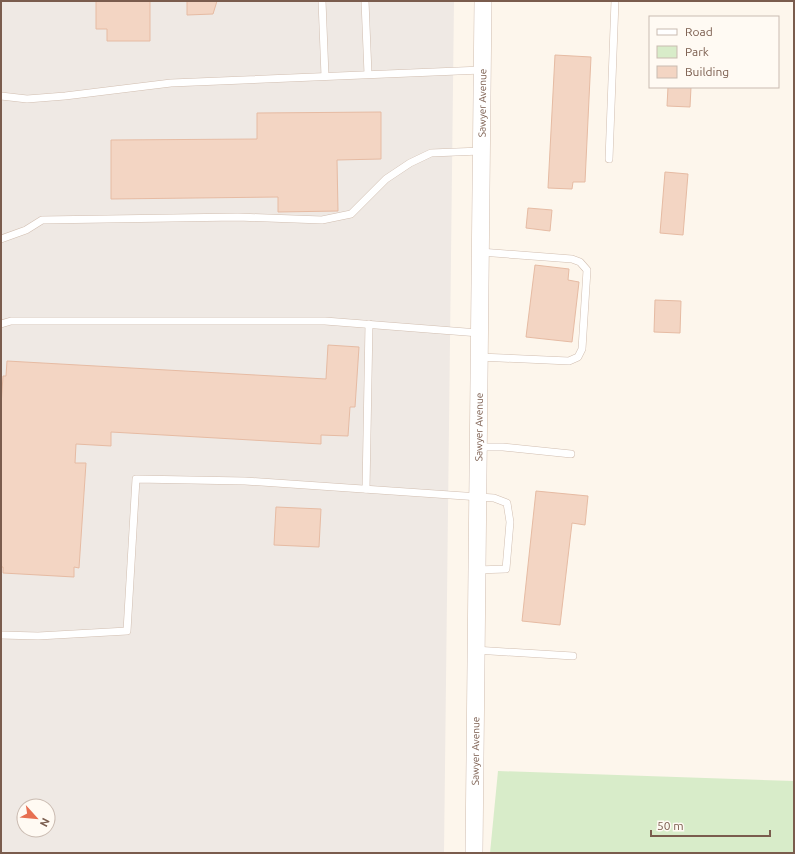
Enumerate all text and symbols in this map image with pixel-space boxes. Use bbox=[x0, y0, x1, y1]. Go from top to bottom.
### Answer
legend bbox=[649, 16, 779, 88]
text: Road bbox=[685, 25, 713, 38]
text: Park bbox=[685, 45, 709, 58]
text: Building bbox=[685, 65, 729, 78]
street label: Sawyer Avenue bbox=[476, 69, 488, 137]
street label: Sawyer Avenue bbox=[473, 393, 484, 461]
street label: Sawyer Avenue bbox=[469, 717, 481, 785]
north arrow bbox=[16, 798, 56, 838]
scale bar bbox=[651, 812, 770, 838]
text: N bbox=[38, 816, 52, 829]
text: 50 m bbox=[657, 819, 684, 832]

